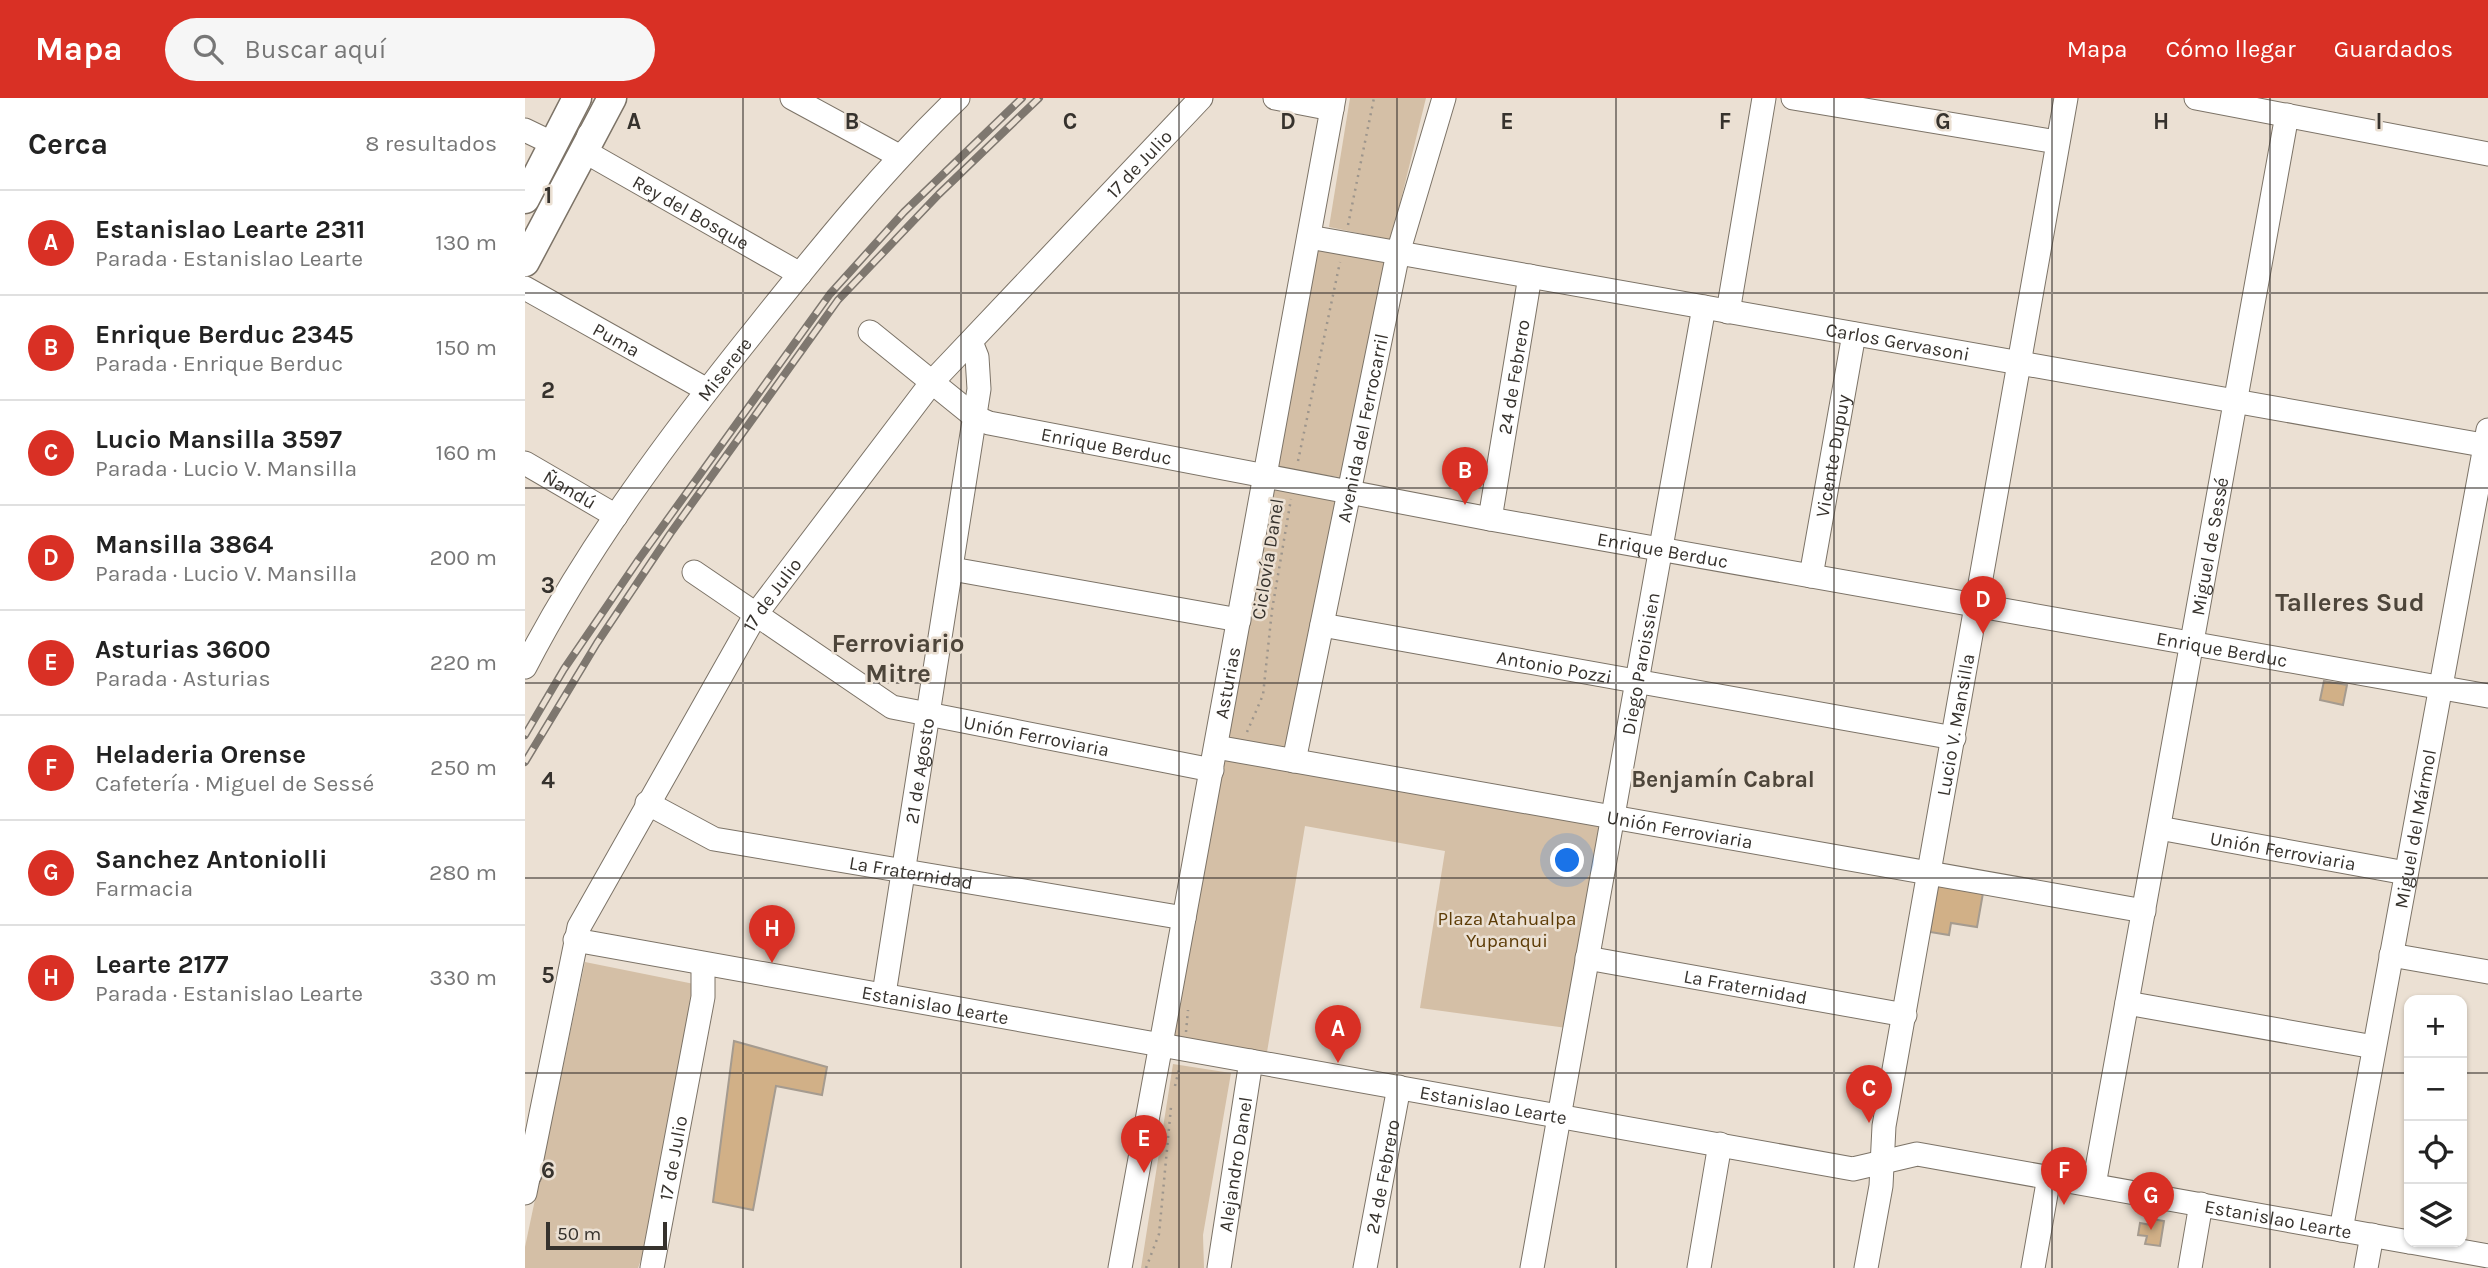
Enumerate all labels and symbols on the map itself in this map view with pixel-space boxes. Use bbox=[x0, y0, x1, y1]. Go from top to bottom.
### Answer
text: A bbox=[627, 108, 641, 135]
text: B bbox=[845, 108, 859, 135]
text: C bbox=[1063, 108, 1077, 135]
text: D bbox=[1280, 108, 1296, 135]
text: E bbox=[1500, 108, 1514, 135]
text: F bbox=[1719, 108, 1731, 135]
text: G bbox=[1935, 108, 1951, 135]
text: H bbox=[2153, 108, 2169, 135]
text: I bbox=[2375, 108, 2383, 135]
street label: 17 de Julio bbox=[1102, 126, 1177, 203]
street label: Rey del Bosque bbox=[629, 171, 753, 255]
text: 1 bbox=[544, 182, 552, 209]
street label: Puma bbox=[589, 318, 643, 362]
street label: 24 de Febrero bbox=[1494, 318, 1535, 436]
street label: Carlos Gervasoni bbox=[1824, 319, 1971, 366]
street label: Avenida del Ferrocarril bbox=[1333, 332, 1393, 525]
street label: Miserere bbox=[693, 333, 757, 406]
text: 2 bbox=[541, 377, 555, 404]
street label: Vicente Dupuy bbox=[1812, 393, 1855, 519]
street label: Enrique Berduc bbox=[1039, 423, 1174, 470]
pin: B bbox=[1442, 447, 1488, 505]
street label: Ñandú bbox=[539, 466, 600, 514]
street label: Miguel de Sessé bbox=[2187, 476, 2233, 617]
street label: Ciclovía Danel bbox=[1248, 497, 1288, 621]
street label: Enrique Berduc bbox=[1595, 528, 1730, 573]
street label: 17 de Julio bbox=[738, 554, 807, 636]
text: 3 bbox=[541, 572, 555, 599]
pin: D bbox=[1960, 576, 2006, 634]
district label: Talleres Sud bbox=[2275, 587, 2425, 618]
street label: Diego Paroissien bbox=[1618, 591, 1665, 737]
street label: Enrique Berduc bbox=[2155, 627, 2289, 672]
district label: Ferroviario Mitre bbox=[832, 628, 964, 689]
street label: Asturias bbox=[1211, 645, 1245, 721]
street label: Antonio Pozzi bbox=[1495, 646, 1613, 689]
street label: Lucio V. Mansilla bbox=[1933, 652, 1979, 798]
street label: Unión Ferroviaria bbox=[962, 711, 1111, 762]
street label: 21 de Agosto bbox=[901, 716, 939, 825]
street label: Miguel del Mármol bbox=[2390, 748, 2441, 910]
district label: Benjamín Cabral bbox=[1631, 766, 1815, 793]
text: 4 bbox=[541, 767, 555, 794]
street label: Unión Ferroviaria bbox=[1605, 806, 1754, 854]
street label: Unión Ferroviaria bbox=[2208, 827, 2358, 876]
your location bbox=[1550, 843, 1584, 877]
street label: La Fraternidad bbox=[847, 852, 975, 894]
pin: H bbox=[749, 905, 795, 963]
park label: Plaza Atahualpa Yupanqui bbox=[1437, 908, 1577, 952]
text: 5 bbox=[541, 962, 555, 989]
street label: La Fraternidad bbox=[1682, 966, 1809, 1009]
street label: Estanislao Learte bbox=[860, 982, 1010, 1030]
pin: A bbox=[1315, 1005, 1361, 1063]
pin: C bbox=[1846, 1065, 1892, 1123]
street label: Estanislao Learte bbox=[1418, 1082, 1569, 1130]
street label: Alejandro Danel bbox=[1215, 1095, 1257, 1234]
street label: 17 de Julio bbox=[655, 1114, 692, 1202]
pin: E bbox=[1121, 1115, 1167, 1173]
street label: 24 de Febrero bbox=[1362, 1118, 1405, 1236]
pin: F bbox=[2041, 1147, 2087, 1205]
text: 6 bbox=[541, 1157, 555, 1184]
pin: G bbox=[2128, 1172, 2174, 1230]
street label: Estanislao Learte bbox=[2203, 1196, 2353, 1244]
scale bar bbox=[546, 1219, 667, 1251]

